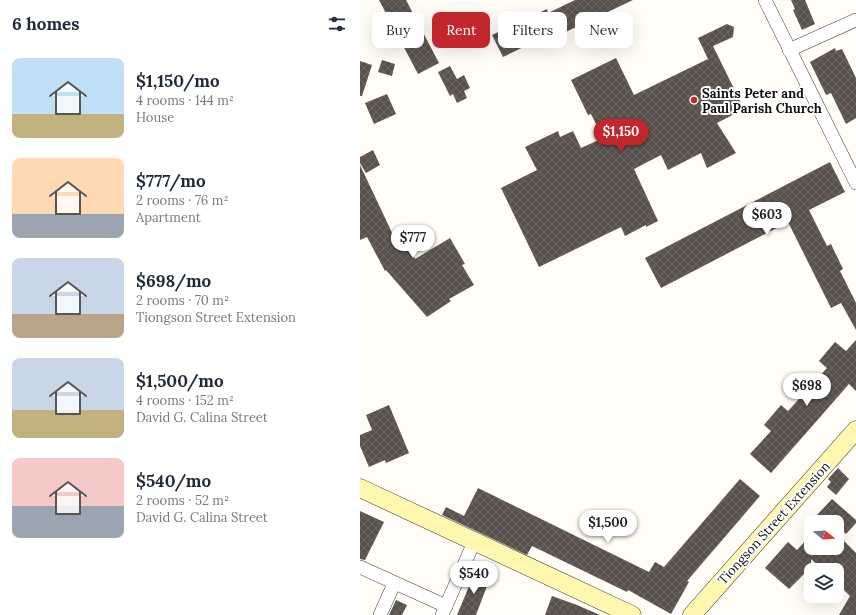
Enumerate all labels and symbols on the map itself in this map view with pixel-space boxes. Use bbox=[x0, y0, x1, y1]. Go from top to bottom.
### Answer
place label: Saints Peter and Paul Parish Church bbox=[702, 85, 822, 117]
marker: Saints Peter and Paul Parish Church bbox=[689, 95, 699, 105]
pin: $1,150 bbox=[588, 119, 654, 153]
pin: $603 bbox=[743, 202, 791, 236]
pin: $777 bbox=[389, 225, 437, 259]
pin: $698 bbox=[783, 373, 831, 407]
street label: Tiongson Street Extension bbox=[714, 458, 834, 588]
pin: $1,500 bbox=[575, 510, 641, 544]
north arrow bbox=[804, 515, 844, 555]
pin: $540 bbox=[450, 561, 498, 595]

